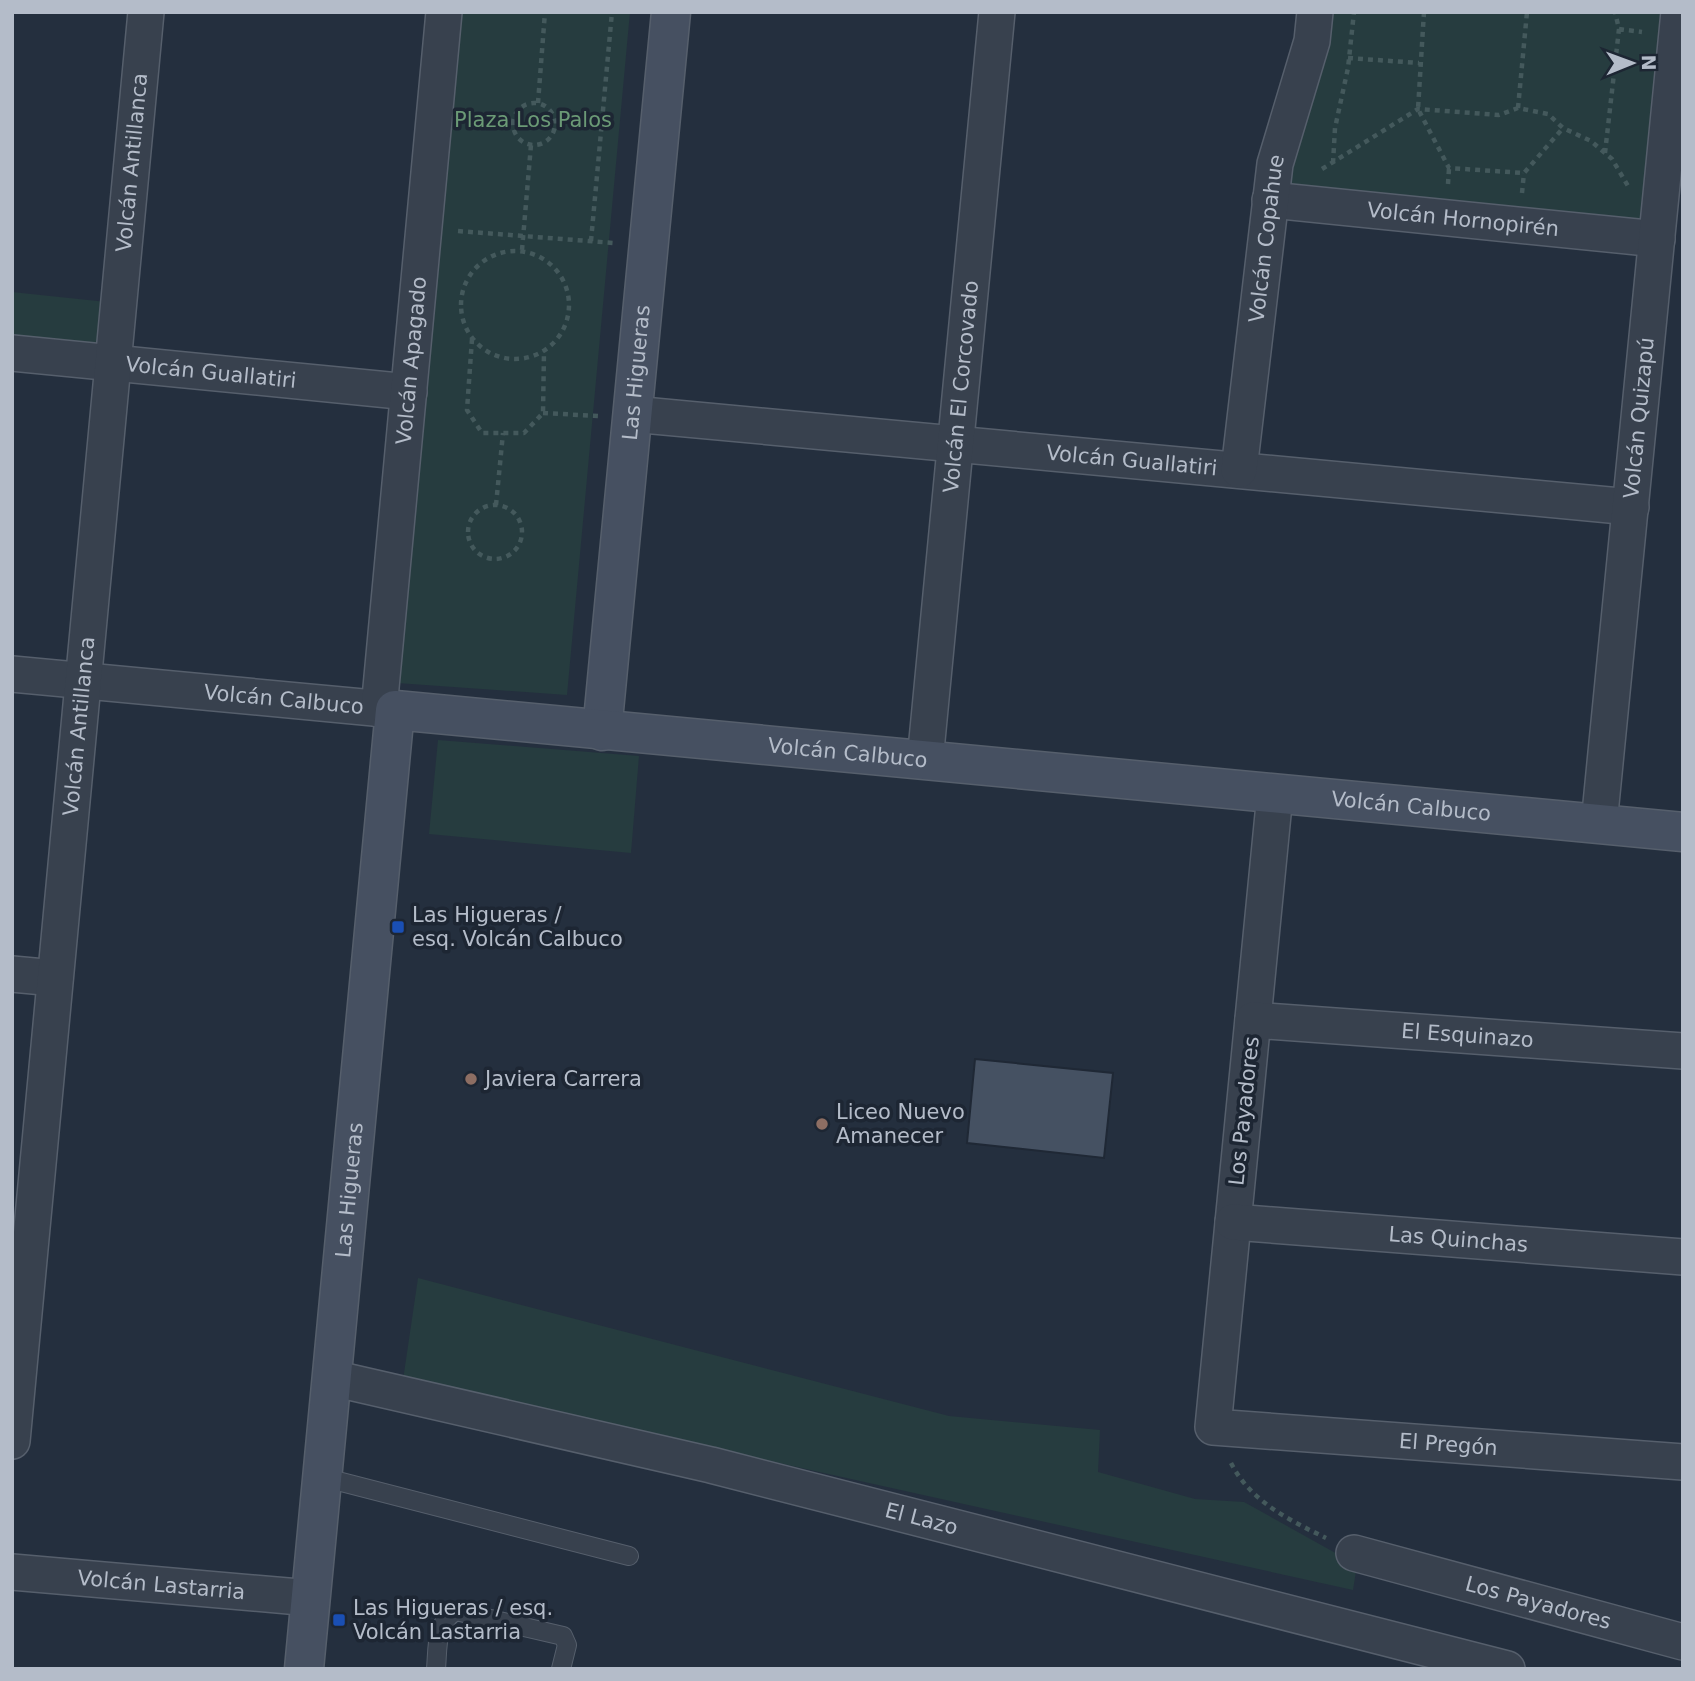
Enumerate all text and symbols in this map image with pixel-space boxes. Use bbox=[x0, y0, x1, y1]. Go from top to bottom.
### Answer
north arrow bbox=[1597, 28, 1667, 98]
text: N bbox=[1638, 55, 1660, 71]
street label: Volcán Antillanca bbox=[112, 72, 152, 253]
park label: Plaza Los Palos bbox=[454, 108, 612, 132]
street label: Volcán Copahue bbox=[1244, 151, 1289, 324]
street label: Volcán Hornopirén bbox=[1366, 198, 1560, 241]
street label: Volcán Apagado bbox=[392, 275, 431, 446]
street label: Volcán El Corcovado bbox=[939, 279, 983, 494]
street label: Las Higueras bbox=[618, 304, 655, 441]
street label: Volcán Quizapú bbox=[1619, 336, 1659, 500]
street label: Volcán Guallatiri bbox=[125, 352, 298, 393]
street label: Volcán Guallatiri bbox=[1045, 441, 1218, 480]
street label: Volcán Antillanca bbox=[59, 635, 99, 817]
street label: Volcán Calbuco bbox=[203, 680, 365, 719]
street label: Volcán Calbuco bbox=[767, 733, 929, 772]
street label: Volcán Calbuco bbox=[1330, 787, 1492, 826]
place label: Las Higueras / esq. Volcán Calbuco bbox=[412, 903, 623, 951]
marker: Las Higueras / esq. Volcán Calbuco bbox=[390, 919, 406, 935]
street label: El Esquinazo bbox=[1400, 1019, 1534, 1052]
street label: Los Payadores bbox=[1224, 1035, 1264, 1187]
place label: Javiera Carrera bbox=[483, 1067, 642, 1091]
marker: Javiera Carrera bbox=[463, 1071, 479, 1087]
place label: Liceo Nuevo Amanecer bbox=[836, 1100, 965, 1148]
marker: Liceo Nuevo Amanecer bbox=[814, 1116, 830, 1132]
street label: Las Higueras bbox=[331, 1121, 368, 1259]
street label: Las Quinchas bbox=[1388, 1222, 1529, 1257]
street label: El Pregón bbox=[1398, 1429, 1498, 1460]
street label: El Lazo bbox=[882, 1498, 960, 1540]
street label: Volcán Lastarria bbox=[77, 1566, 246, 1604]
street label: Los Payadores bbox=[1463, 1572, 1614, 1634]
place label: Las Higueras / esq. Volcán Lastarria bbox=[353, 1596, 553, 1644]
marker: Las Higueras / esq. Volcán Lastarria bbox=[331, 1612, 347, 1628]

